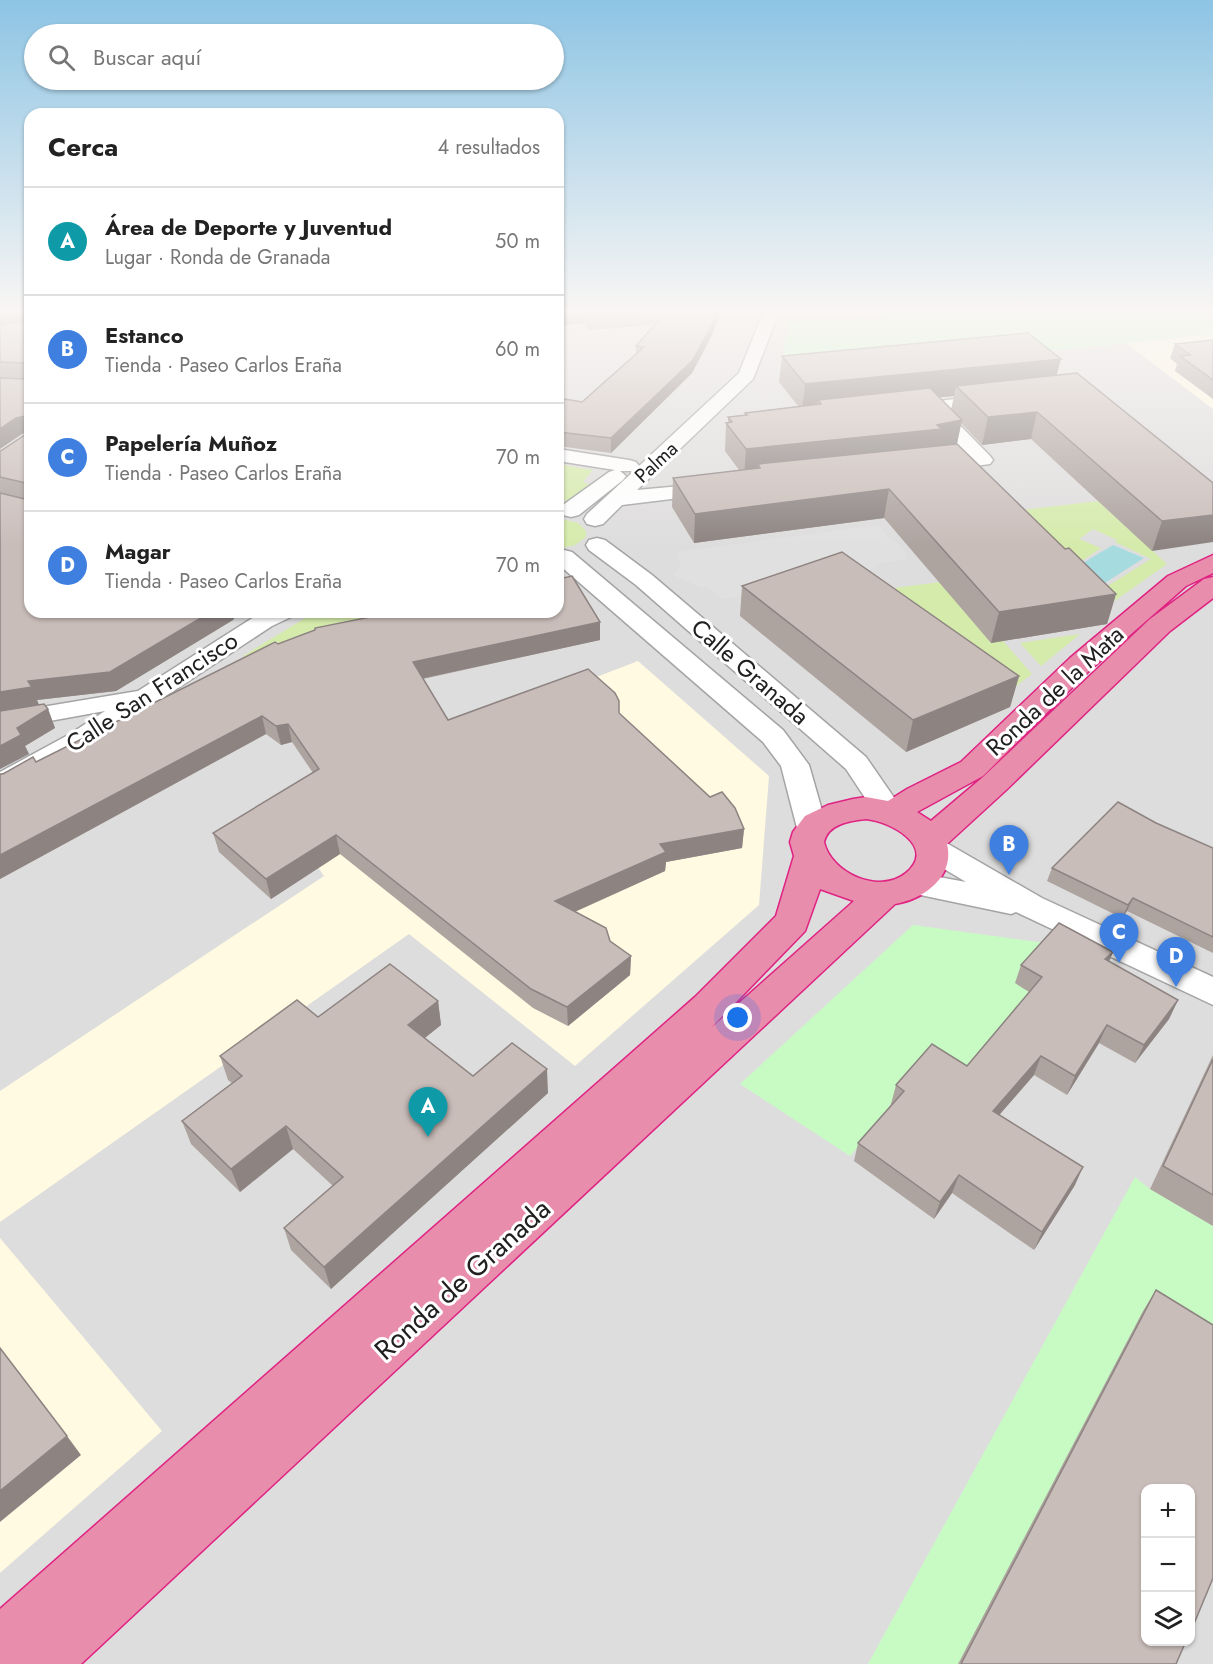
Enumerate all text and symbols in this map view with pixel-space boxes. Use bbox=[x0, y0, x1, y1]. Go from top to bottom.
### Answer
search box bbox=[24, 24, 564, 90]
icon: search bbox=[45, 41, 78, 74]
text: Buscar aquí bbox=[93, 41, 201, 73]
text: Cerca bbox=[48, 128, 118, 166]
text: 4 resultados bbox=[438, 133, 540, 162]
text: Área de Deporte y Juventud bbox=[105, 211, 392, 243]
text: A bbox=[60, 227, 75, 256]
text: 50 m bbox=[495, 227, 540, 256]
text: Lugar · Ronda de Granada bbox=[105, 243, 330, 272]
text: Estanco bbox=[105, 319, 184, 351]
text: B bbox=[61, 335, 74, 364]
text: 60 m bbox=[495, 335, 540, 364]
text: Tienda · Paseo Carlos Eraña bbox=[105, 351, 342, 380]
text: Papelería Muñoz bbox=[105, 427, 277, 459]
street label: Palma bbox=[628, 435, 684, 490]
text: C bbox=[60, 443, 75, 472]
text: 70 m bbox=[496, 443, 540, 472]
text: Tienda · Paseo Carlos Eraña bbox=[105, 459, 342, 488]
text: Magar bbox=[105, 535, 171, 567]
text: D bbox=[60, 551, 75, 580]
text: 70 m bbox=[496, 551, 540, 580]
text: Tienda · Paseo Carlos Eraña bbox=[105, 567, 342, 596]
street label: Calle Granada bbox=[684, 610, 817, 733]
street label: Ronda de la Mata bbox=[978, 617, 1131, 764]
street label: Calle San Francisco bbox=[59, 623, 245, 760]
pin: B bbox=[990, 826, 1028, 875]
pin: C bbox=[1100, 914, 1138, 963]
pin: D bbox=[1156, 938, 1196, 987]
your location bbox=[723, 1003, 752, 1032]
pin: A bbox=[408, 1088, 448, 1137]
street label: Ronda de Granada bbox=[365, 1189, 560, 1370]
map controls bbox=[1141, 1484, 1195, 1646]
button: + bbox=[1141, 1484, 1195, 1538]
button: − bbox=[1141, 1538, 1195, 1592]
button: layers bbox=[1141, 1592, 1195, 1646]

